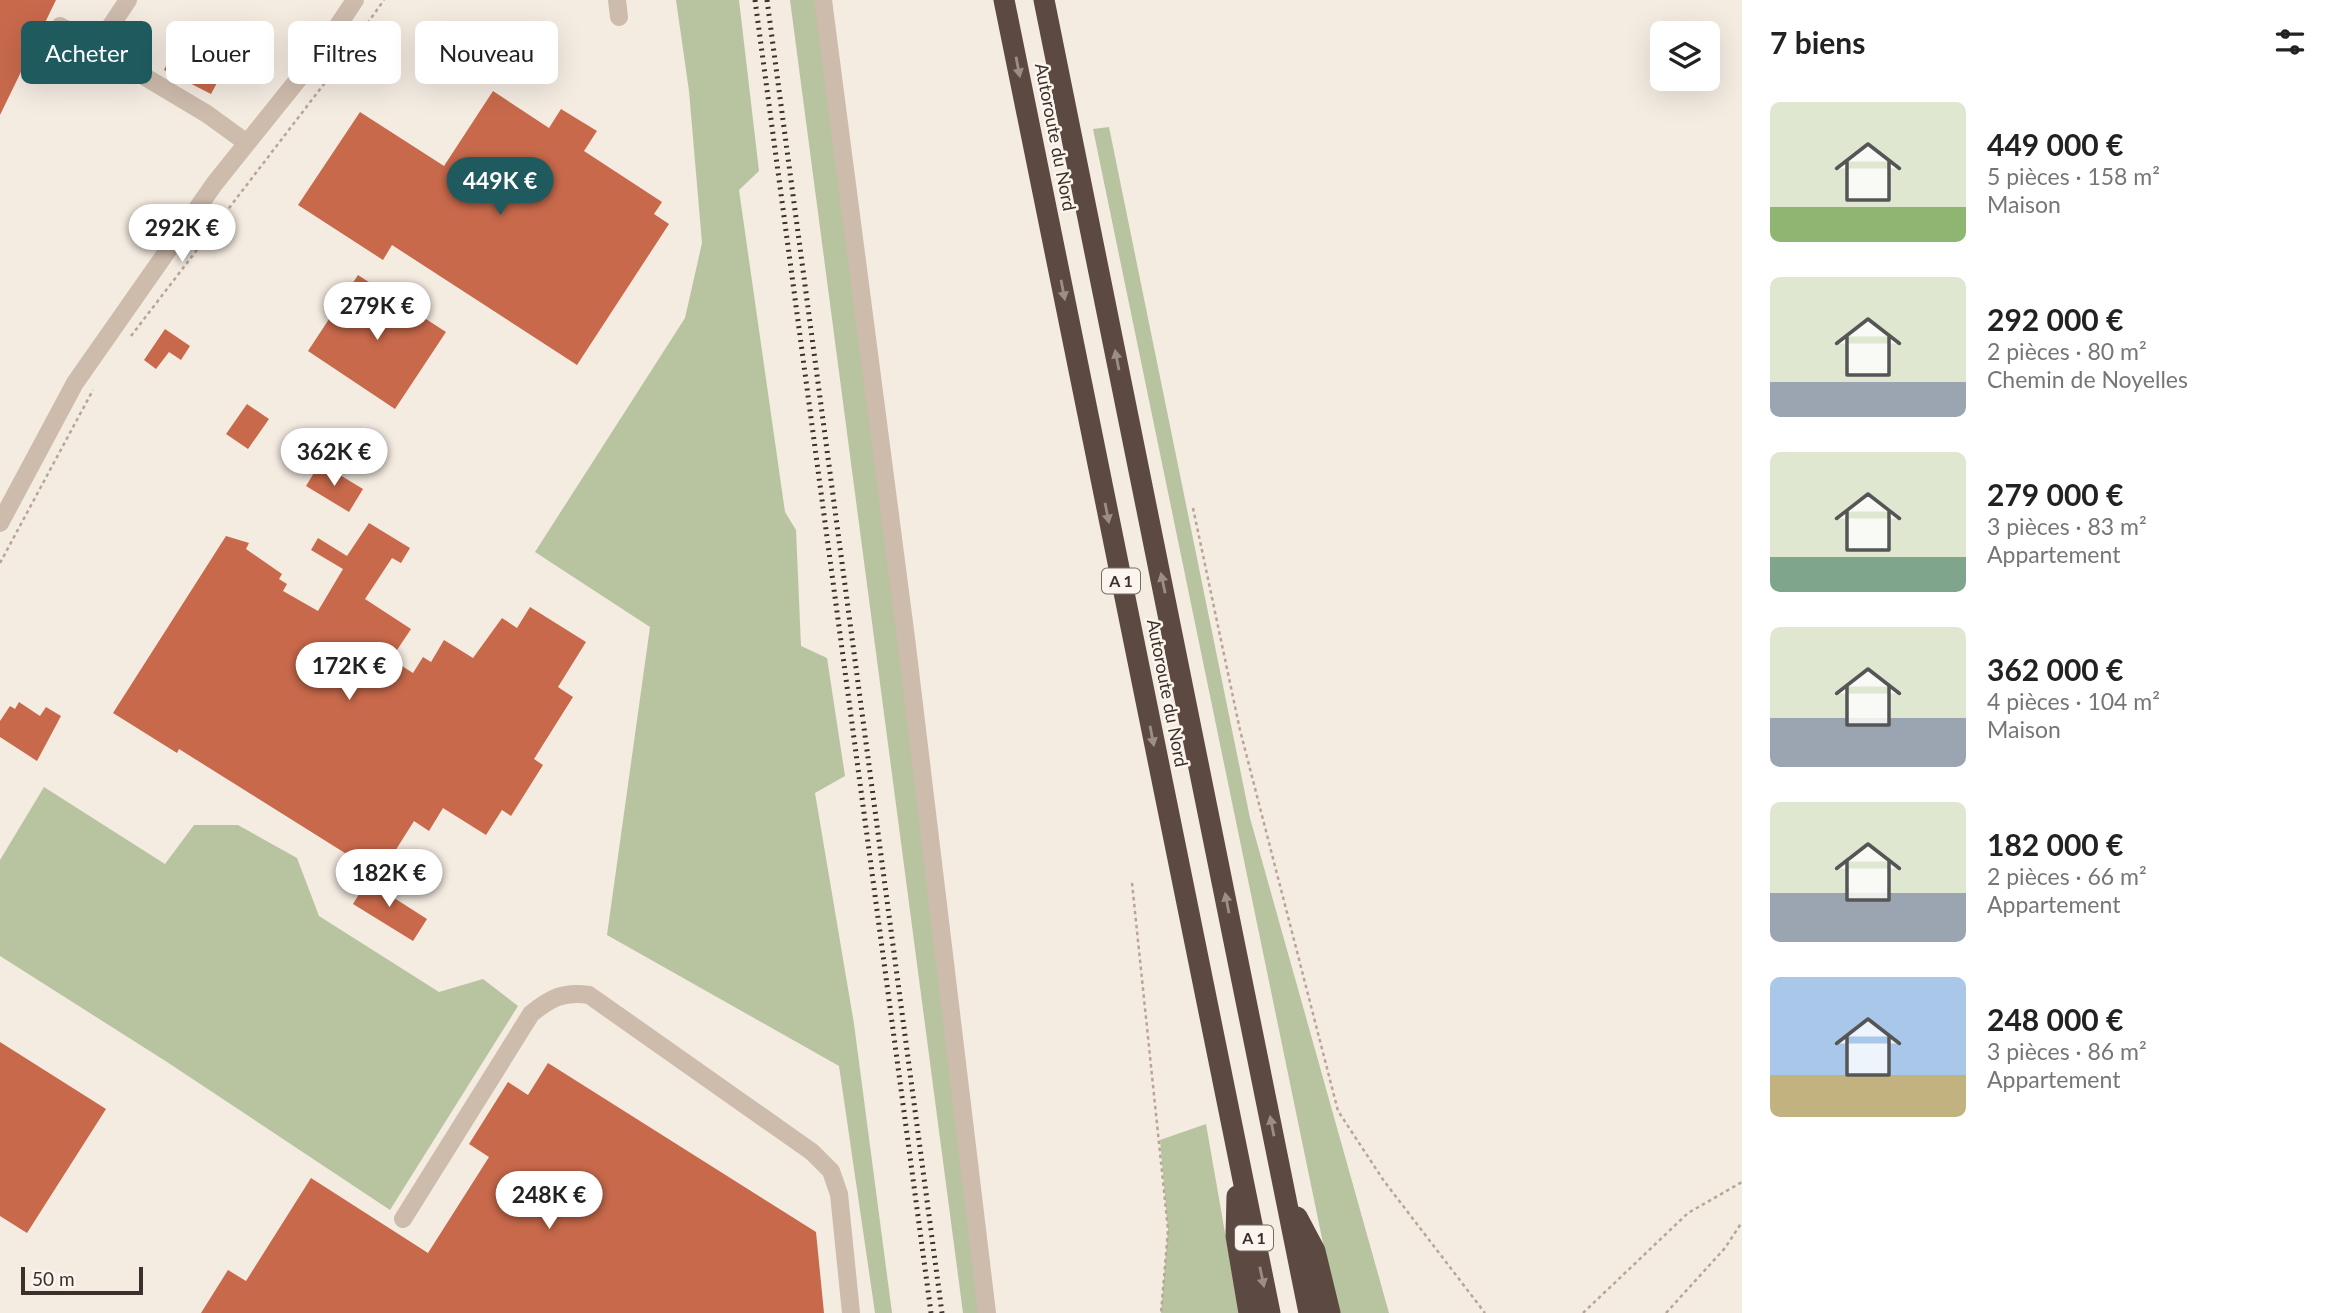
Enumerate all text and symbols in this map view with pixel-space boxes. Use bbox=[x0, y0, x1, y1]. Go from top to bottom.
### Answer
chip: Acheter bbox=[21, 21, 152, 84]
chip: Louer bbox=[166, 21, 274, 84]
chip: Filtres bbox=[288, 21, 401, 84]
chip: Nouveau bbox=[415, 21, 558, 84]
map controls bbox=[1650, 21, 1720, 91]
button: layers bbox=[1650, 21, 1720, 91]
icon: filters bbox=[2271, 23, 2309, 61]
text: 7 biens bbox=[1770, 24, 1865, 60]
one-way arrow bbox=[1012, 56, 1023, 78]
street label: Autoroute du Nord bbox=[1031, 61, 1081, 213]
text: 449 000 € bbox=[1987, 126, 2123, 162]
icon: home bbox=[1826, 130, 1910, 214]
pin: 449K € bbox=[443, 158, 557, 217]
text: 5 pièces · 158 m² bbox=[1987, 162, 2160, 190]
text: 449K € bbox=[463, 166, 537, 194]
text: Maison bbox=[1987, 190, 2061, 218]
pin: 292K € bbox=[125, 204, 239, 264]
text: 292K € bbox=[145, 213, 219, 241]
one-way arrow bbox=[1057, 279, 1068, 301]
pin: 279K € bbox=[320, 282, 434, 342]
text: 279K € bbox=[340, 291, 414, 319]
text: 292 000 € bbox=[1987, 301, 2123, 337]
icon: home bbox=[1826, 305, 1910, 389]
text: 2 pièces · 80 m² bbox=[1987, 337, 2147, 365]
one-way arrow bbox=[1111, 349, 1122, 371]
text: Chemin de Noyelles bbox=[1987, 365, 2188, 393]
pin: 362K € bbox=[277, 428, 391, 488]
text: 362K € bbox=[297, 437, 371, 465]
text: 279 000 € bbox=[1987, 476, 2123, 512]
icon: home bbox=[1826, 480, 1910, 564]
one-way arrow bbox=[1102, 502, 1113, 524]
text: 3 pièces · 83 m² bbox=[1987, 512, 2147, 540]
text: Appartement bbox=[1987, 540, 2120, 568]
road number: A 1 bbox=[1102, 568, 1140, 594]
one-way arrow bbox=[1157, 572, 1168, 594]
street label: Autoroute du Nord bbox=[1143, 617, 1193, 769]
pin: 172K € bbox=[292, 642, 406, 702]
text: 172K € bbox=[312, 651, 386, 679]
text: 362 000 € bbox=[1987, 651, 2123, 687]
icon: home bbox=[1826, 655, 1910, 739]
text: 4 pièces · 104 m² bbox=[1987, 687, 2160, 715]
text: Maison bbox=[1987, 715, 2061, 743]
one-way arrow bbox=[1147, 725, 1158, 747]
text: 182 000 € bbox=[1987, 826, 2123, 862]
icon: home bbox=[1826, 830, 1910, 914]
pin: 182K € bbox=[332, 850, 446, 909]
text: 182K € bbox=[352, 858, 426, 886]
text: 2 pièces · 66 m² bbox=[1987, 862, 2147, 890]
text: Appartement bbox=[1987, 890, 2120, 918]
one-way arrow bbox=[1221, 892, 1232, 914]
text: 248 000 € bbox=[1987, 1001, 2123, 1037]
icon: home bbox=[1826, 1005, 1910, 1089]
text: 3 pièces · 86 m² bbox=[1987, 1037, 2147, 1065]
text: Appartement bbox=[1987, 1065, 2120, 1093]
one-way arrow bbox=[1266, 1115, 1277, 1137]
pin: 248K € bbox=[492, 1172, 606, 1231]
text: 248K € bbox=[512, 1180, 586, 1208]
road number: A 1 bbox=[1235, 1226, 1273, 1250]
scale bar bbox=[21, 1264, 144, 1296]
one-way arrow bbox=[1257, 1266, 1268, 1288]
text: 50 m bbox=[32, 1267, 75, 1290]

